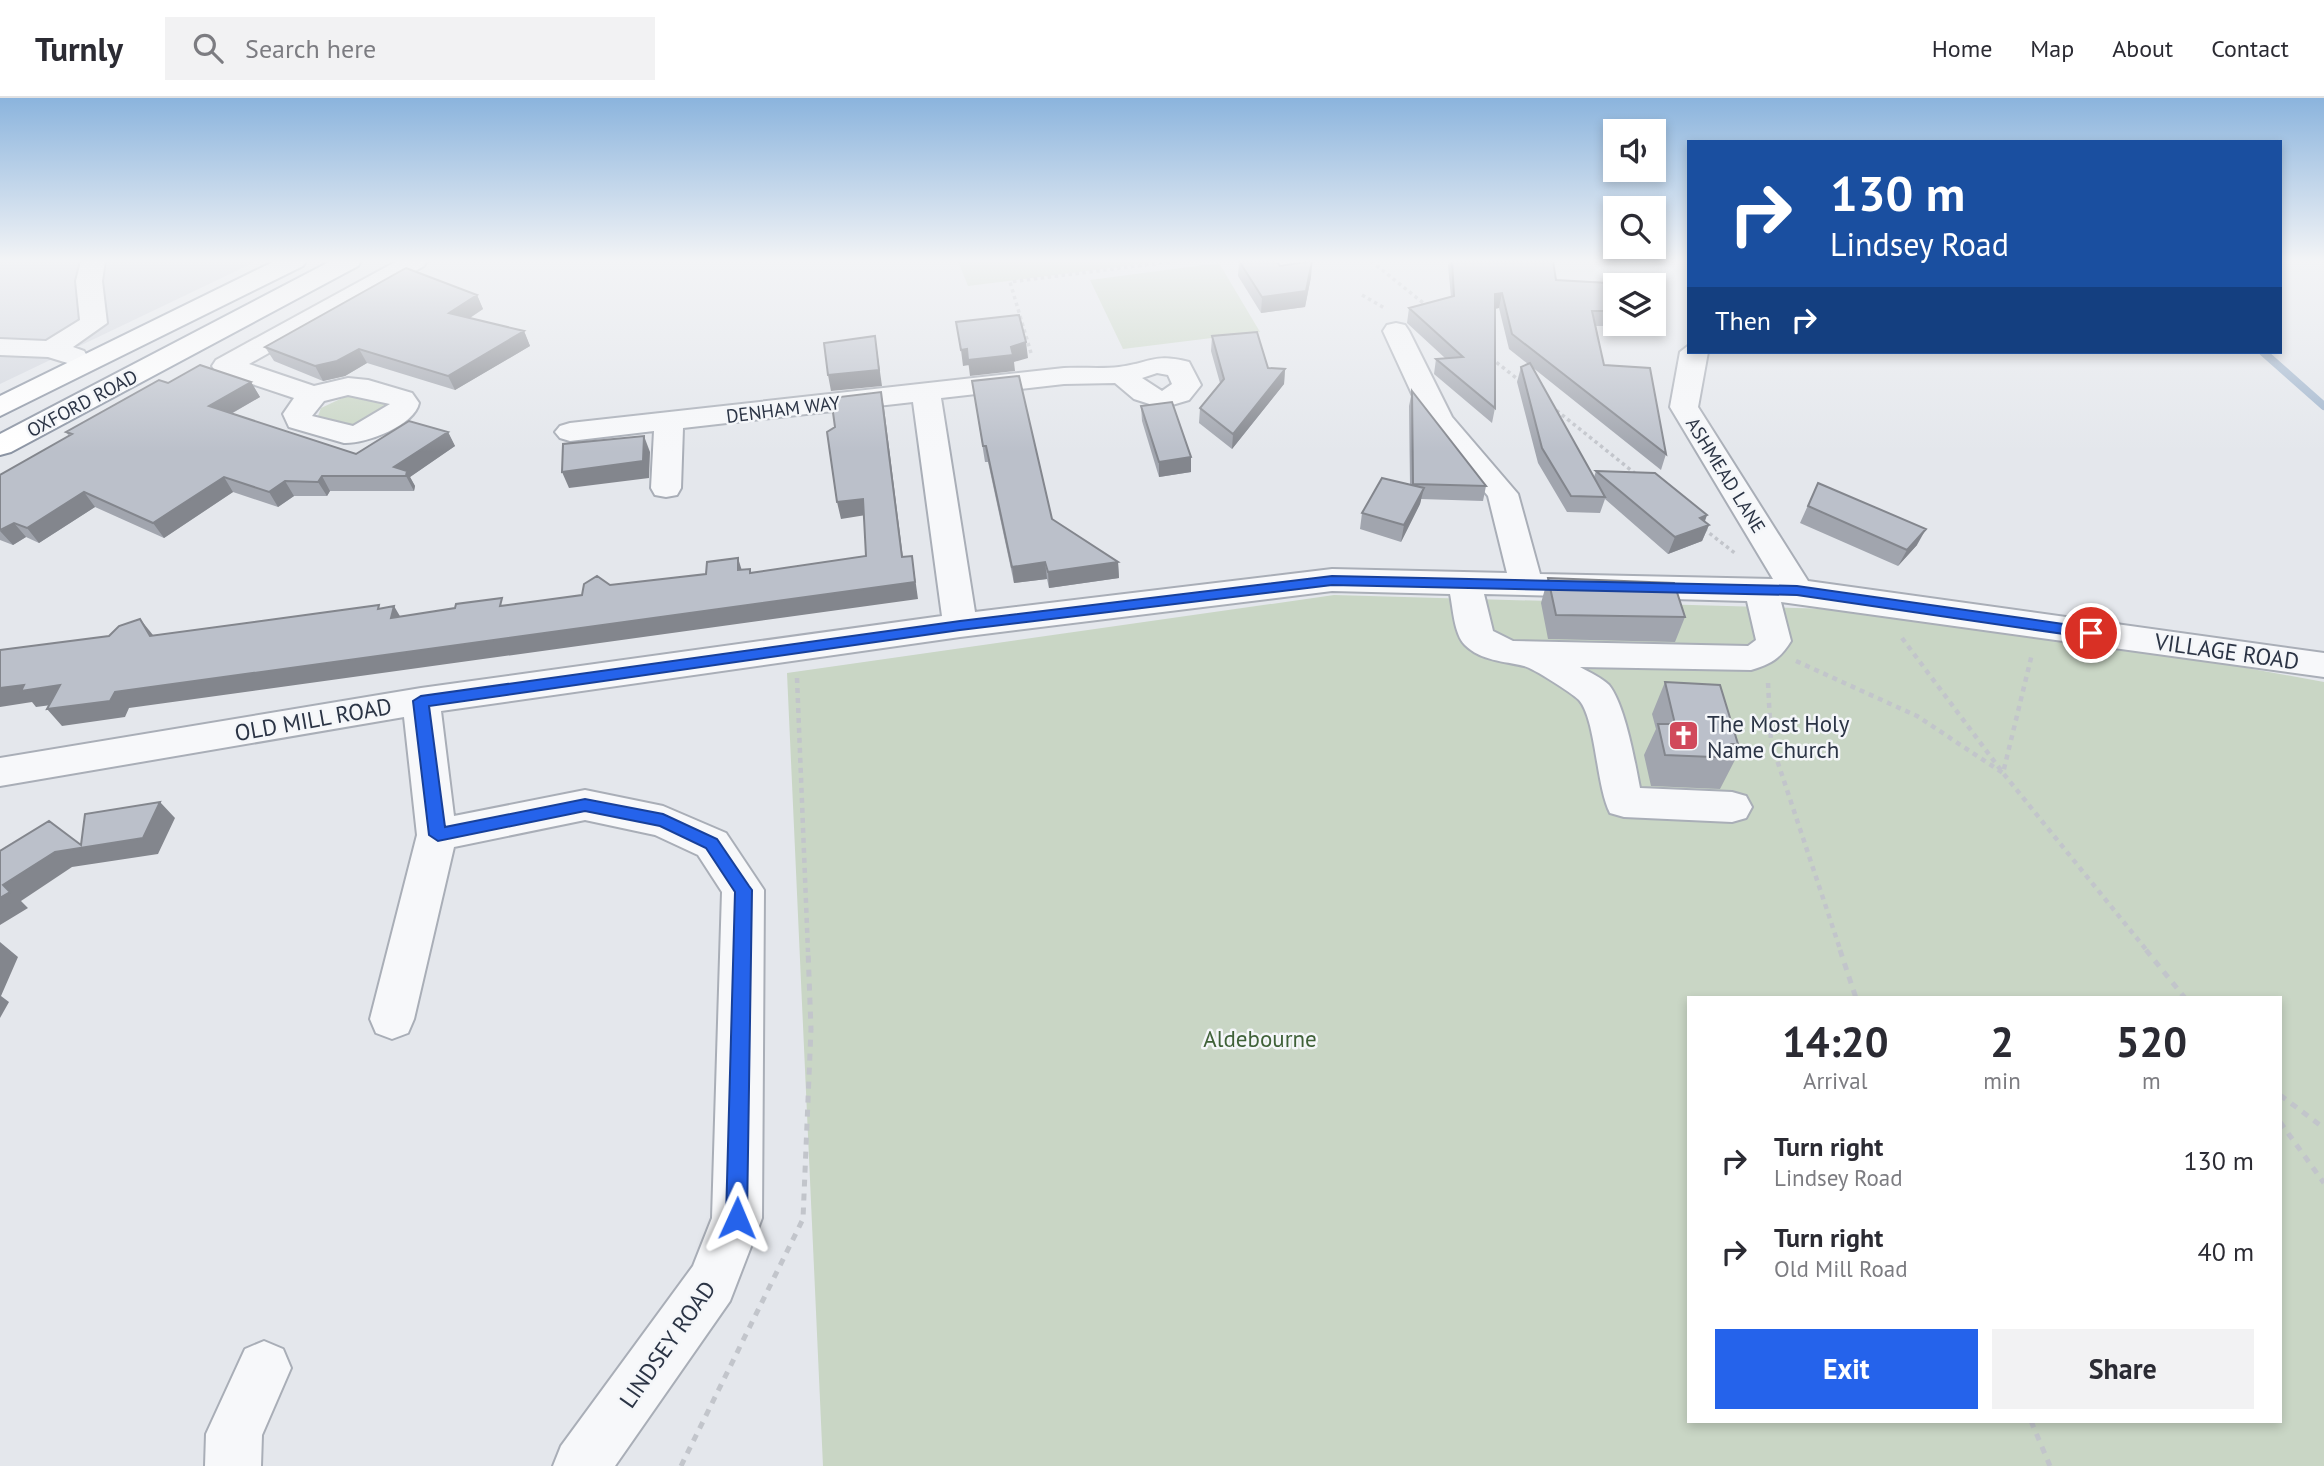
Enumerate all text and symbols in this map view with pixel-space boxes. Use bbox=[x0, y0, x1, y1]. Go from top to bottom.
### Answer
search box bbox=[165, 17, 655, 80]
text: Turnly bbox=[35, 27, 123, 70]
icon: search bbox=[189, 29, 227, 67]
text: Search here bbox=[245, 32, 376, 65]
text: Home bbox=[1932, 33, 1992, 64]
text: Map bbox=[2030, 33, 2074, 64]
text: About bbox=[2112, 33, 2173, 64]
text: Contact bbox=[2211, 33, 2289, 64]
map controls bbox=[1603, 119, 1666, 336]
button: sound bbox=[1603, 119, 1666, 182]
text: 130 m bbox=[1830, 161, 1965, 225]
icon: right bbox=[1715, 168, 1806, 259]
button: search bbox=[1603, 196, 1666, 259]
text: Lindsey Road bbox=[1830, 223, 2009, 265]
button: layers bbox=[1603, 273, 1666, 336]
icon: right bbox=[1785, 301, 1823, 339]
text: Then bbox=[1715, 304, 1771, 337]
street label: OXFORD ROAD bbox=[23, 364, 141, 442]
street label: DENHAM WAY bbox=[725, 390, 842, 428]
street label: ASHMEAD LANE bbox=[1681, 413, 1771, 537]
pin bbox=[2061, 603, 2121, 663]
icon: arrive bbox=[2072, 614, 2110, 652]
street label: VILLAGE ROAD bbox=[2152, 626, 2301, 675]
street label: OLD MILL ROAD bbox=[232, 691, 394, 747]
place label: The Most Holy Name Church bbox=[1707, 709, 1850, 764]
church icon: The Most Holy Name Church bbox=[1667, 719, 1701, 753]
text: 14:20 bbox=[1782, 1014, 1888, 1069]
text: 2 bbox=[1990, 1014, 2014, 1069]
text: 520 bbox=[2116, 1014, 2187, 1069]
park label: Aldebourne bbox=[1203, 1024, 1317, 1053]
text: Arrival bbox=[1803, 1066, 1867, 1095]
text: min bbox=[1983, 1066, 2021, 1095]
text: m bbox=[2142, 1066, 2161, 1095]
text: Turn right bbox=[1774, 1130, 1883, 1163]
icon: right bbox=[1715, 1142, 1753, 1180]
text: 130 m bbox=[2183, 1144, 2254, 1177]
text: Lindsey Road bbox=[1774, 1163, 1903, 1192]
position arrow bbox=[700, 1181, 774, 1255]
text: Turn right bbox=[1774, 1221, 1883, 1254]
icon: right bbox=[1715, 1233, 1753, 1271]
text: 40 m bbox=[2198, 1235, 2254, 1268]
text: Old Mill Road bbox=[1774, 1254, 1908, 1283]
street label: LINDSEY ROAD bbox=[613, 1275, 721, 1413]
button: Exit bbox=[1715, 1329, 1978, 1409]
button: Share bbox=[1992, 1329, 2254, 1409]

